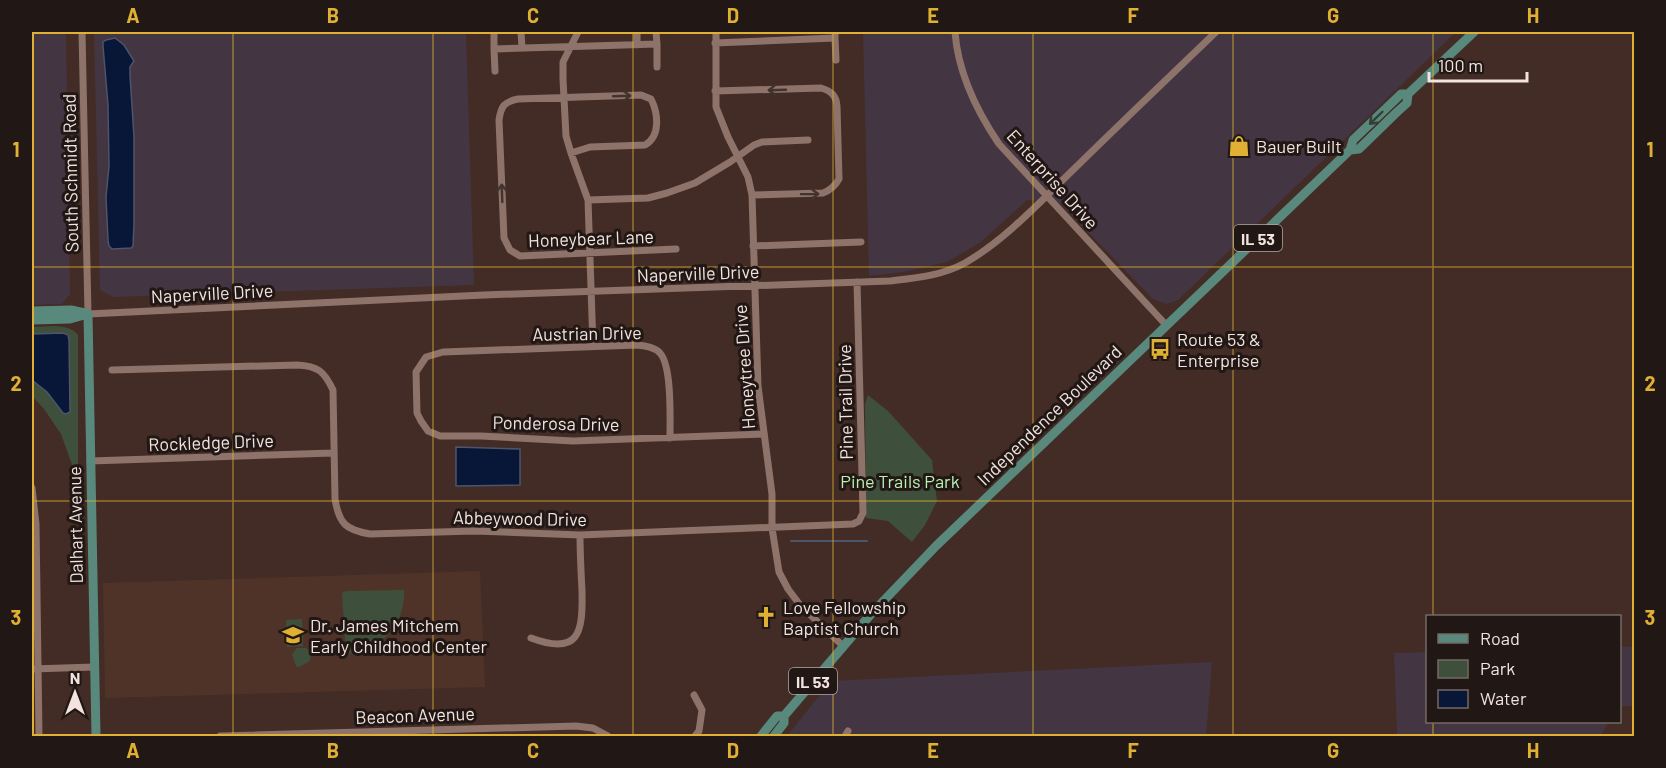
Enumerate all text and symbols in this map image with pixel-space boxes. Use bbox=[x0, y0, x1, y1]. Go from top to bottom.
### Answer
text: A bbox=[126, 3, 140, 27]
text: B bbox=[327, 3, 339, 27]
text: C bbox=[527, 3, 539, 27]
text: D bbox=[727, 3, 739, 27]
text: E bbox=[927, 3, 939, 27]
text: F bbox=[1127, 3, 1139, 27]
text: G bbox=[1327, 3, 1339, 27]
text: H bbox=[1527, 3, 1539, 27]
scale bar bbox=[1429, 45, 1526, 83]
text: 100 m bbox=[1438, 54, 1483, 76]
one-way arrow bbox=[767, 84, 787, 95]
one-way arrow bbox=[612, 90, 632, 101]
street label: South Schmidt Road bbox=[58, 93, 82, 253]
one-way arrow bbox=[1368, 111, 1383, 126]
street label: Enterprise Drive bbox=[1003, 125, 1103, 233]
shop icon: Bauer Built bbox=[1227, 134, 1251, 158]
place label: Bauer Built bbox=[1256, 135, 1342, 157]
text: 1 bbox=[12, 137, 20, 161]
text: 1 bbox=[1646, 137, 1654, 161]
one-way arrow bbox=[496, 184, 507, 204]
one-way arrow bbox=[800, 188, 820, 199]
street label: Honeybear Lane bbox=[528, 225, 654, 251]
road number: IL 53 bbox=[1234, 225, 1282, 251]
street label: Naperville Drive bbox=[636, 260, 760, 286]
street label: Naperville Drive bbox=[150, 279, 274, 307]
street label: Honeytree Drive bbox=[729, 304, 759, 430]
street label: Austrian Drive bbox=[532, 321, 642, 345]
place label: Route 53 & Enterprise bbox=[1177, 328, 1261, 371]
bus stop icon: Route 53 & Enterprise bbox=[1148, 337, 1172, 361]
street label: Independence Boulevard bbox=[972, 340, 1126, 490]
street label: Pine Trail Drive bbox=[833, 344, 857, 460]
text: 2 bbox=[10, 371, 22, 395]
text: 2 bbox=[1644, 371, 1656, 395]
street label: Ponderosa Drive bbox=[492, 411, 620, 435]
street label: Rockledge Drive bbox=[148, 429, 274, 455]
street label: Dalhart Avenue bbox=[63, 466, 87, 584]
park label: Pine Trails Park bbox=[840, 470, 960, 492]
street label: Abbeywood Drive bbox=[453, 506, 587, 530]
place label: Love Fellowship Baptist Church bbox=[783, 596, 906, 639]
text: 3 bbox=[11, 605, 21, 629]
church icon: Love Fellowship Baptist Church bbox=[754, 605, 778, 629]
text: 3 bbox=[1645, 605, 1655, 629]
place label: Dr. James Mitchem Early Childhood Center bbox=[310, 614, 488, 657]
legend bbox=[1426, 615, 1621, 723]
school or university icon: Dr. James Mitchem Early Childhood Center bbox=[281, 623, 305, 647]
text: Road bbox=[1480, 627, 1520, 649]
text: Park bbox=[1480, 657, 1515, 679]
north arrow bbox=[45, 663, 105, 723]
text: N bbox=[70, 668, 80, 687]
road number: IL 53 bbox=[789, 668, 837, 694]
text: Water bbox=[1480, 687, 1527, 709]
street label: Beacon Avenue bbox=[355, 702, 475, 728]
text: A bbox=[126, 738, 140, 762]
text: B bbox=[327, 738, 339, 762]
text: C bbox=[527, 738, 539, 762]
text: D bbox=[727, 738, 739, 762]
text: E bbox=[927, 738, 939, 762]
text: F bbox=[1127, 738, 1139, 762]
text: G bbox=[1327, 738, 1339, 762]
text: H bbox=[1527, 738, 1539, 762]

